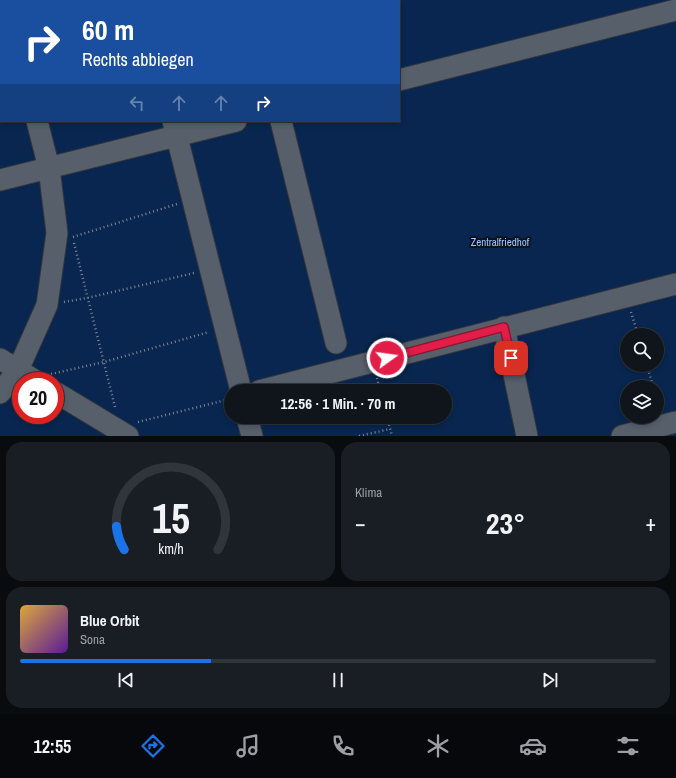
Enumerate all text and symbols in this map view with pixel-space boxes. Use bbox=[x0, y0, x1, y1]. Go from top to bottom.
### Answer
text: 60 m bbox=[82, 11, 134, 49]
icon: right bbox=[16, 16, 68, 68]
text: Rechts abbiegen bbox=[82, 47, 194, 72]
icon: left bbox=[126, 92, 148, 114]
icon: ahead bbox=[168, 92, 190, 114]
icon: ahead bbox=[210, 92, 232, 114]
icon: right bbox=[252, 92, 274, 114]
park label: Zentralfriedhof bbox=[471, 235, 530, 249]
map controls bbox=[620, 328, 664, 424]
button: search bbox=[620, 328, 664, 372]
position arrow bbox=[366, 337, 408, 379]
pin bbox=[494, 341, 528, 375]
icon: arrive bbox=[500, 347, 522, 369]
speed limit sign: 20 bbox=[12, 372, 64, 424]
button: layers bbox=[620, 380, 664, 424]
text: 12:56 · 1 Min. · 70 m bbox=[281, 393, 395, 414]
text: Klima bbox=[355, 484, 382, 501]
text: 15 bbox=[152, 489, 189, 545]
text: 23° bbox=[486, 503, 525, 543]
text: − bbox=[355, 508, 366, 538]
text: + bbox=[645, 508, 656, 538]
text: km/h bbox=[158, 538, 183, 557]
text: Blue Orbit bbox=[80, 610, 139, 631]
text: Sona bbox=[80, 631, 105, 648]
icon: previous bbox=[115, 669, 137, 691]
icon: pause bbox=[327, 669, 349, 691]
icon: next bbox=[539, 669, 561, 691]
icon: directions bbox=[139, 732, 167, 760]
icon: music bbox=[234, 732, 262, 760]
icon: phone bbox=[329, 732, 357, 760]
icon: climate bbox=[424, 732, 452, 760]
icon: car bbox=[519, 732, 547, 760]
icon: filters bbox=[614, 732, 642, 760]
text: 12:55 bbox=[34, 734, 71, 759]

